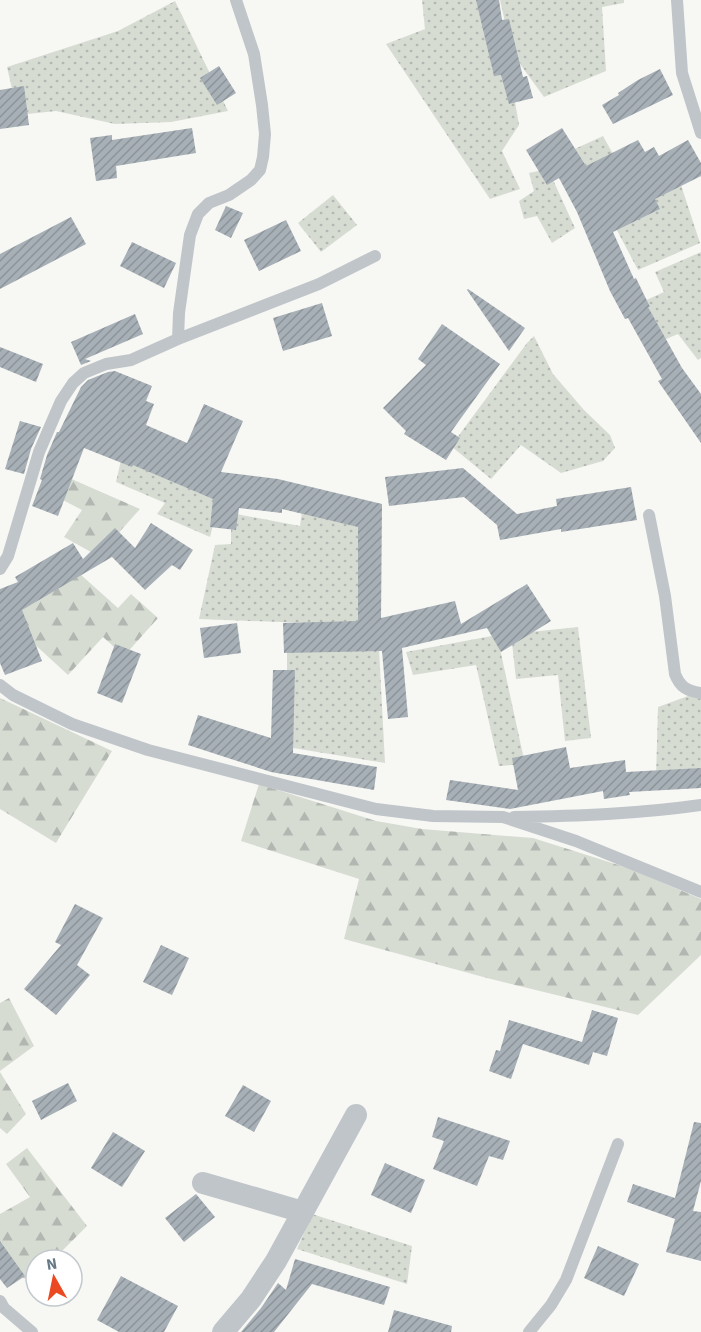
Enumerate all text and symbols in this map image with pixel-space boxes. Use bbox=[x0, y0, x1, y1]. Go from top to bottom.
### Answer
north arrow bbox=[24, 1248, 84, 1308]
text: N bbox=[45, 1252, 59, 1276]

